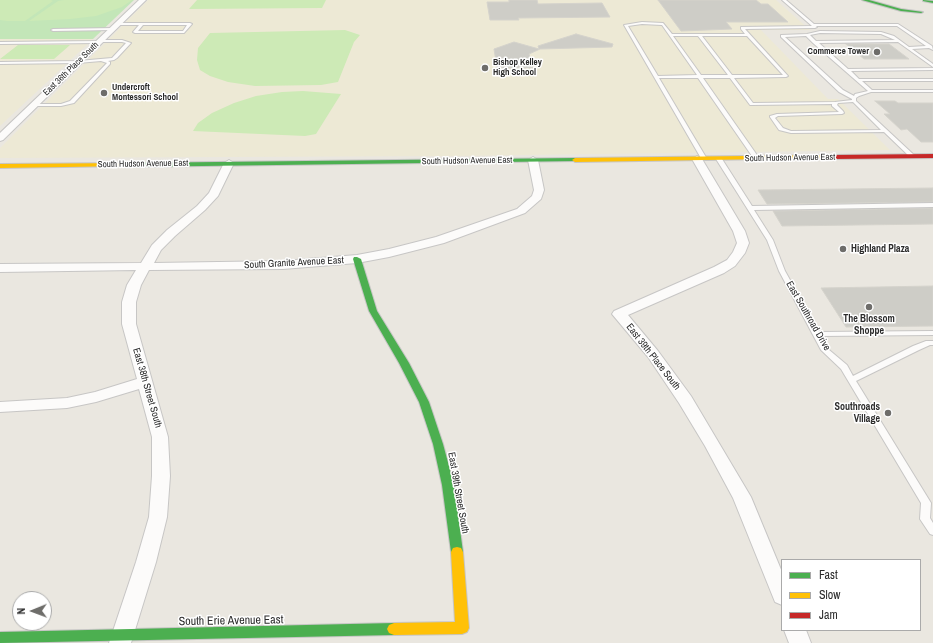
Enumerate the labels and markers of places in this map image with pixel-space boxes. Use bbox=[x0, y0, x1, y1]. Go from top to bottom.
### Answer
place label: Commerce Tower bbox=[808, 47, 869, 57]
marker: Commerce Tower bbox=[872, 47, 882, 57]
place label: Bishop Kelley High School bbox=[493, 58, 542, 79]
marker: Bishop Kelley High School bbox=[480, 63, 490, 73]
place label: Undercroft Montessori School bbox=[112, 83, 178, 104]
marker: Undercroft Montessori School bbox=[99, 88, 109, 98]
place label: Highland Plaza bbox=[851, 243, 909, 255]
marker: Highland Plaza bbox=[838, 244, 848, 254]
marker: The Blossom Shoppe bbox=[864, 302, 874, 312]
place label: The Blossom Shoppe bbox=[843, 313, 895, 336]
place label: Southroads Village bbox=[834, 401, 880, 424]
marker: Southroads Village bbox=[883, 408, 893, 418]

